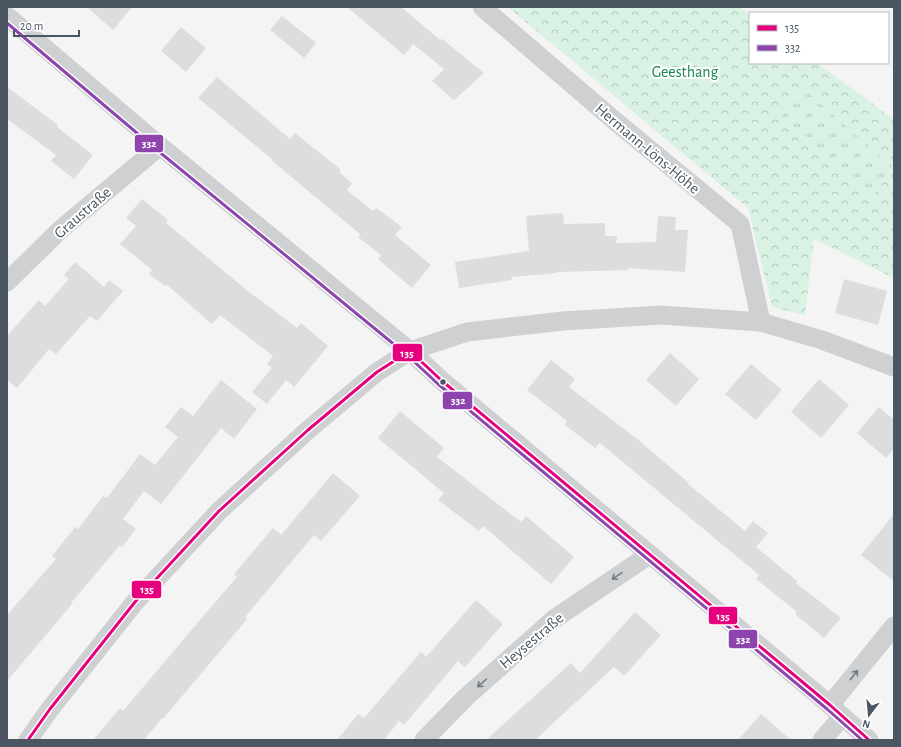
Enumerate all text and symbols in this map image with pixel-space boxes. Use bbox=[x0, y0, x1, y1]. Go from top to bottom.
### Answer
scale bar bbox=[14, 12, 79, 38]
legend bbox=[749, 12, 889, 64]
text: 20 m bbox=[20, 20, 43, 32]
text: 135 bbox=[785, 22, 799, 34]
text: 332 bbox=[785, 42, 801, 54]
park label: Geesthang bbox=[652, 64, 719, 80]
street label: Hermann-Löns-Höhe bbox=[592, 101, 703, 197]
line badge: 332 bbox=[134, 134, 164, 153]
text: 332 bbox=[142, 138, 156, 149]
street label: Graustraße bbox=[51, 184, 114, 242]
line badge: 135 bbox=[392, 343, 423, 362]
text: 135 bbox=[400, 348, 414, 359]
unlabelled marker bbox=[438, 377, 448, 387]
line badge: 332 bbox=[442, 391, 473, 410]
text: 332 bbox=[451, 395, 465, 406]
one-way arrow bbox=[611, 573, 623, 581]
line badge: 135 bbox=[131, 580, 162, 599]
text: 135 bbox=[140, 584, 154, 595]
line badge: 135 bbox=[708, 606, 738, 625]
street label: Heysestraße bbox=[497, 610, 567, 673]
text: 135 bbox=[716, 611, 730, 622]
line badge: 332 bbox=[728, 629, 758, 649]
text: 332 bbox=[736, 634, 750, 645]
one-way arrow bbox=[850, 669, 858, 680]
one-way arrow bbox=[477, 678, 487, 687]
north arrow bbox=[849, 695, 889, 735]
text: N bbox=[861, 718, 872, 730]

